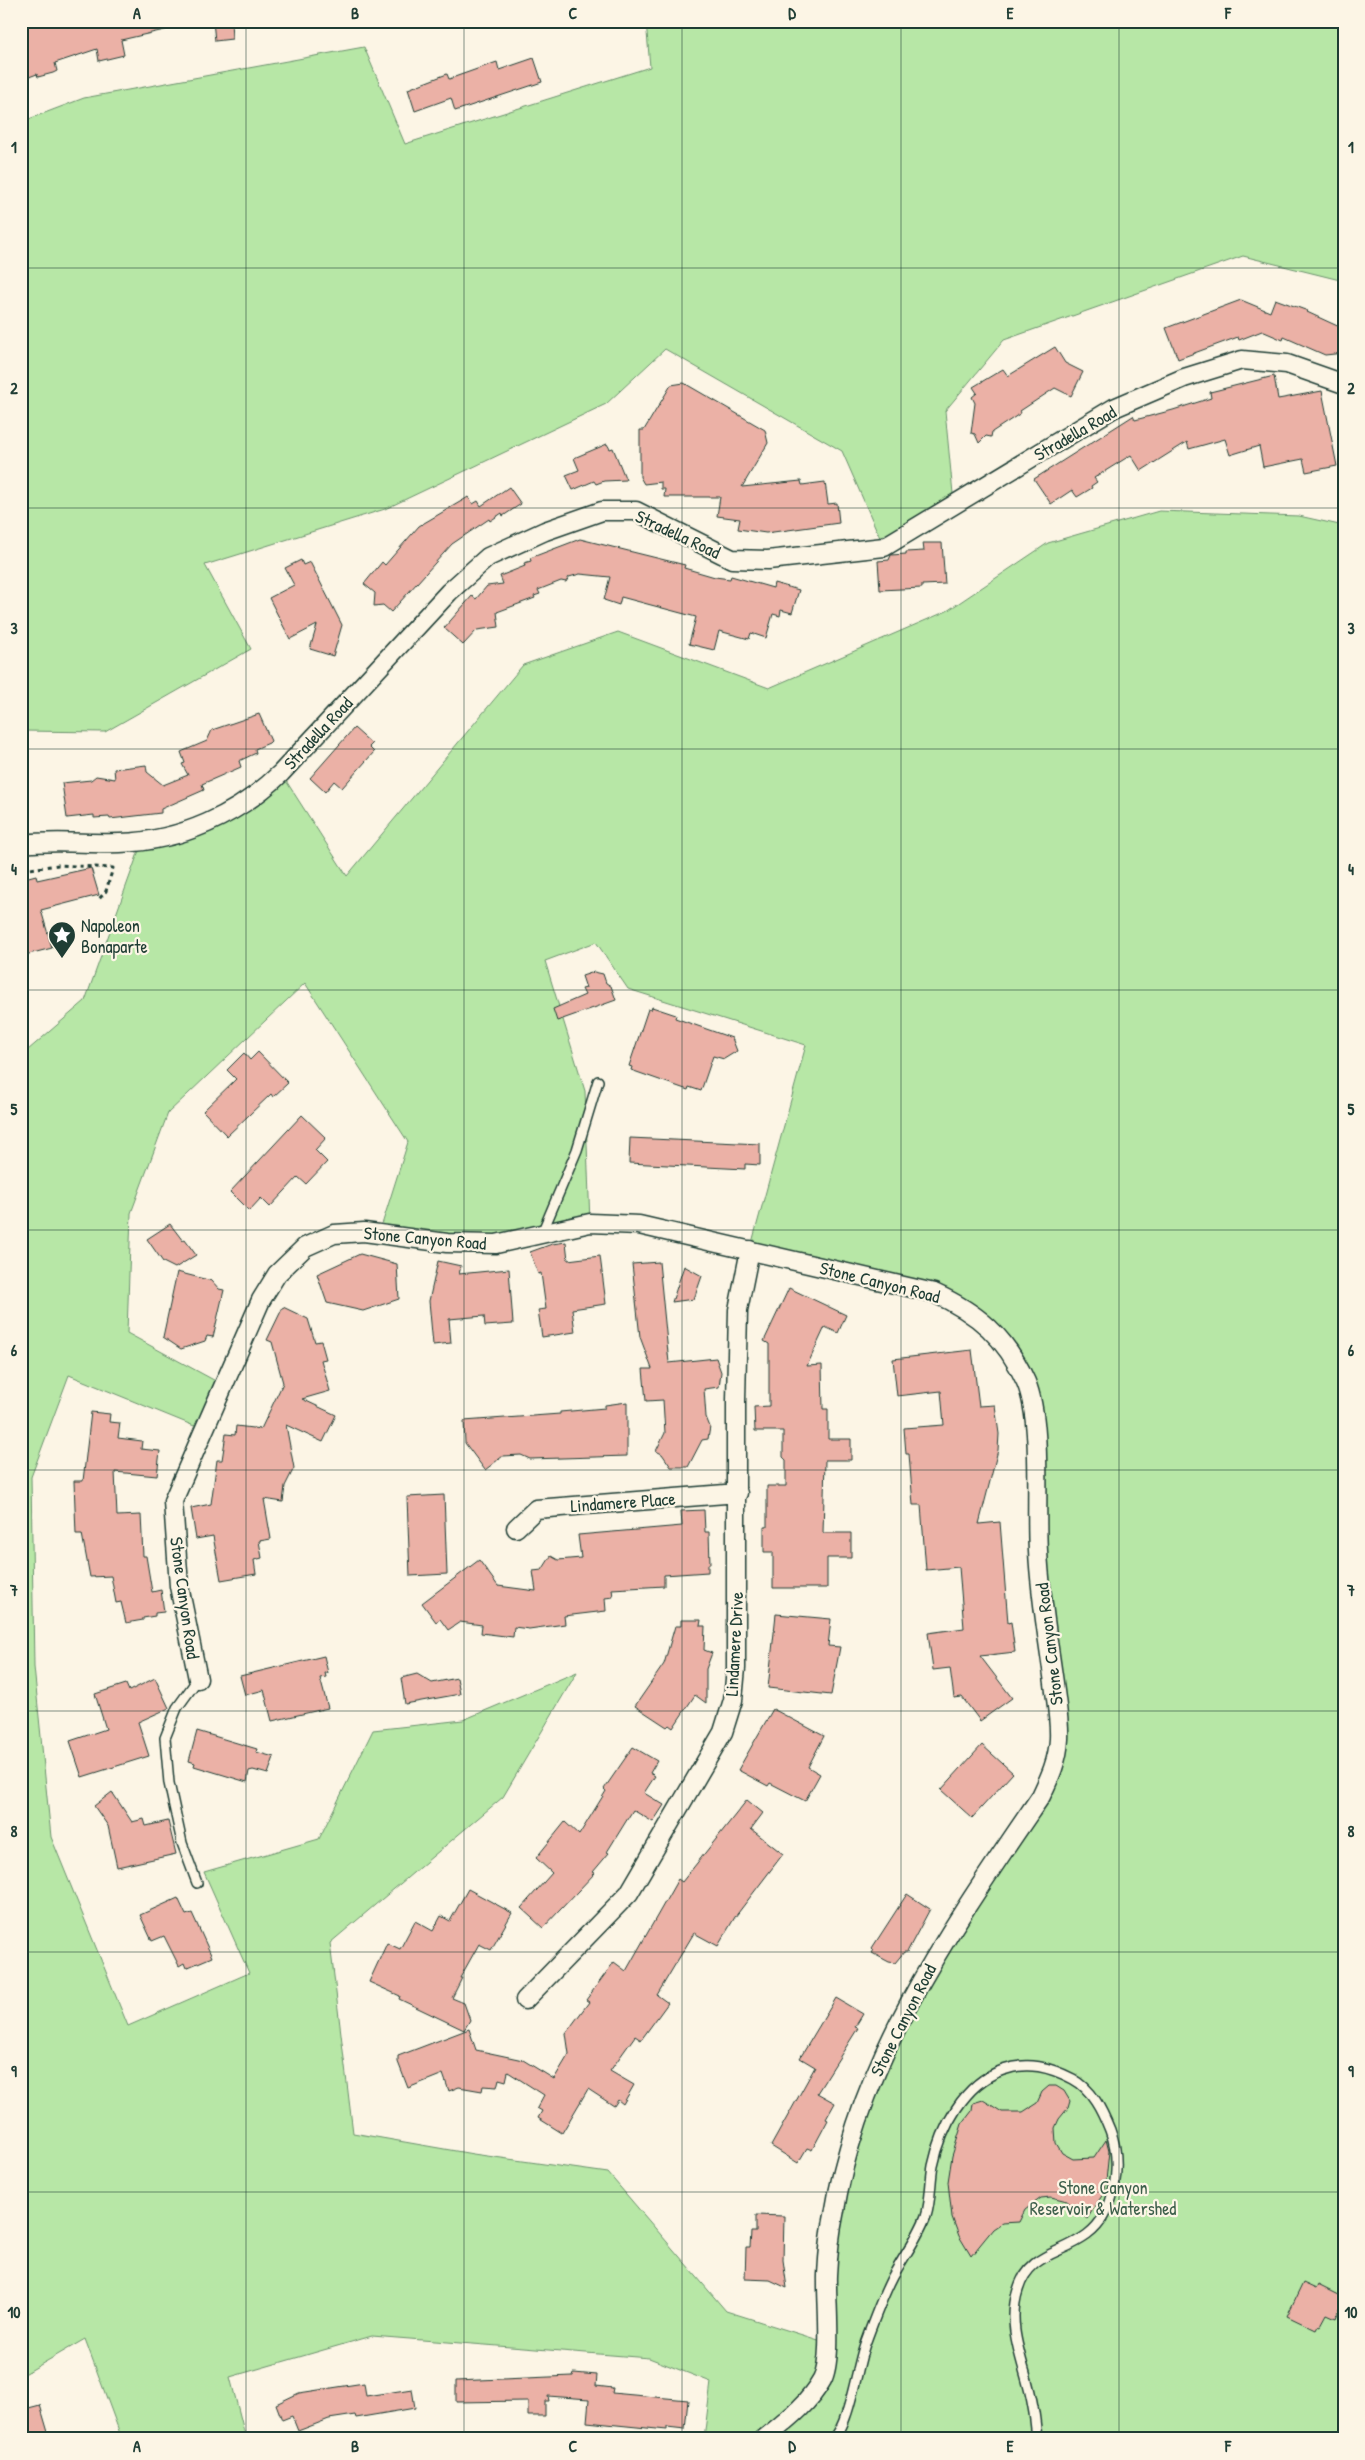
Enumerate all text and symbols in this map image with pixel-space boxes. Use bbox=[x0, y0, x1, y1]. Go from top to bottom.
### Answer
text: A bbox=[133, 2, 141, 24]
text: B bbox=[351, 2, 359, 24]
text: C bbox=[569, 2, 578, 24]
text: D bbox=[788, 2, 796, 24]
text: E bbox=[1006, 2, 1014, 24]
text: F bbox=[1224, 2, 1232, 24]
text: 1 bbox=[11, 136, 17, 158]
text: 1 bbox=[1348, 136, 1354, 158]
text: 2 bbox=[10, 377, 18, 399]
text: 2 bbox=[1347, 377, 1355, 399]
street label: Stradella Road bbox=[1029, 399, 1121, 467]
street label: Stradella Road bbox=[631, 503, 725, 565]
text: 3 bbox=[10, 617, 18, 639]
text: 3 bbox=[1347, 617, 1355, 639]
street label: Stradella Road bbox=[278, 691, 358, 775]
text: 4 bbox=[11, 858, 17, 880]
text: 4 bbox=[1348, 858, 1354, 880]
place label: Napoleon Bonaparte bbox=[81, 913, 148, 959]
place icon: Napoleon Bonaparte bbox=[47, 920, 77, 959]
text: 5 bbox=[11, 1098, 18, 1120]
text: 5 bbox=[1348, 1098, 1355, 1120]
street label: Stone Canyon Road bbox=[363, 1220, 487, 1256]
street label: Stone Canyon Road bbox=[817, 1255, 943, 1309]
text: 6 bbox=[11, 1339, 18, 1361]
text: 6 bbox=[1348, 1339, 1355, 1361]
street label: Lindamere Place bbox=[570, 1486, 676, 1518]
street label: Stone Canyon Road bbox=[164, 1535, 206, 1661]
text: 7 bbox=[9, 1579, 18, 1601]
text: 7 bbox=[1346, 1579, 1355, 1601]
street label: Stone Canyon Road bbox=[1029, 1582, 1069, 1706]
street label: Lindamere Drive bbox=[719, 1591, 749, 1697]
text: 8 bbox=[11, 1820, 18, 1842]
text: 8 bbox=[1348, 1820, 1355, 1842]
street label: Stone Canyon Road bbox=[864, 1960, 942, 2080]
text: 9 bbox=[11, 2060, 17, 2082]
text: 9 bbox=[1348, 2060, 1354, 2082]
park label: Stone Canyon Reservoir & Watershed bbox=[1030, 2175, 1176, 2221]
text: 10 bbox=[8, 2301, 20, 2323]
text: 10 bbox=[1345, 2301, 1357, 2323]
text: A bbox=[133, 2435, 141, 2457]
text: B bbox=[351, 2435, 359, 2457]
text: C bbox=[569, 2435, 578, 2457]
text: D bbox=[788, 2435, 796, 2457]
text: E bbox=[1006, 2435, 1014, 2457]
text: F bbox=[1224, 2435, 1232, 2457]

